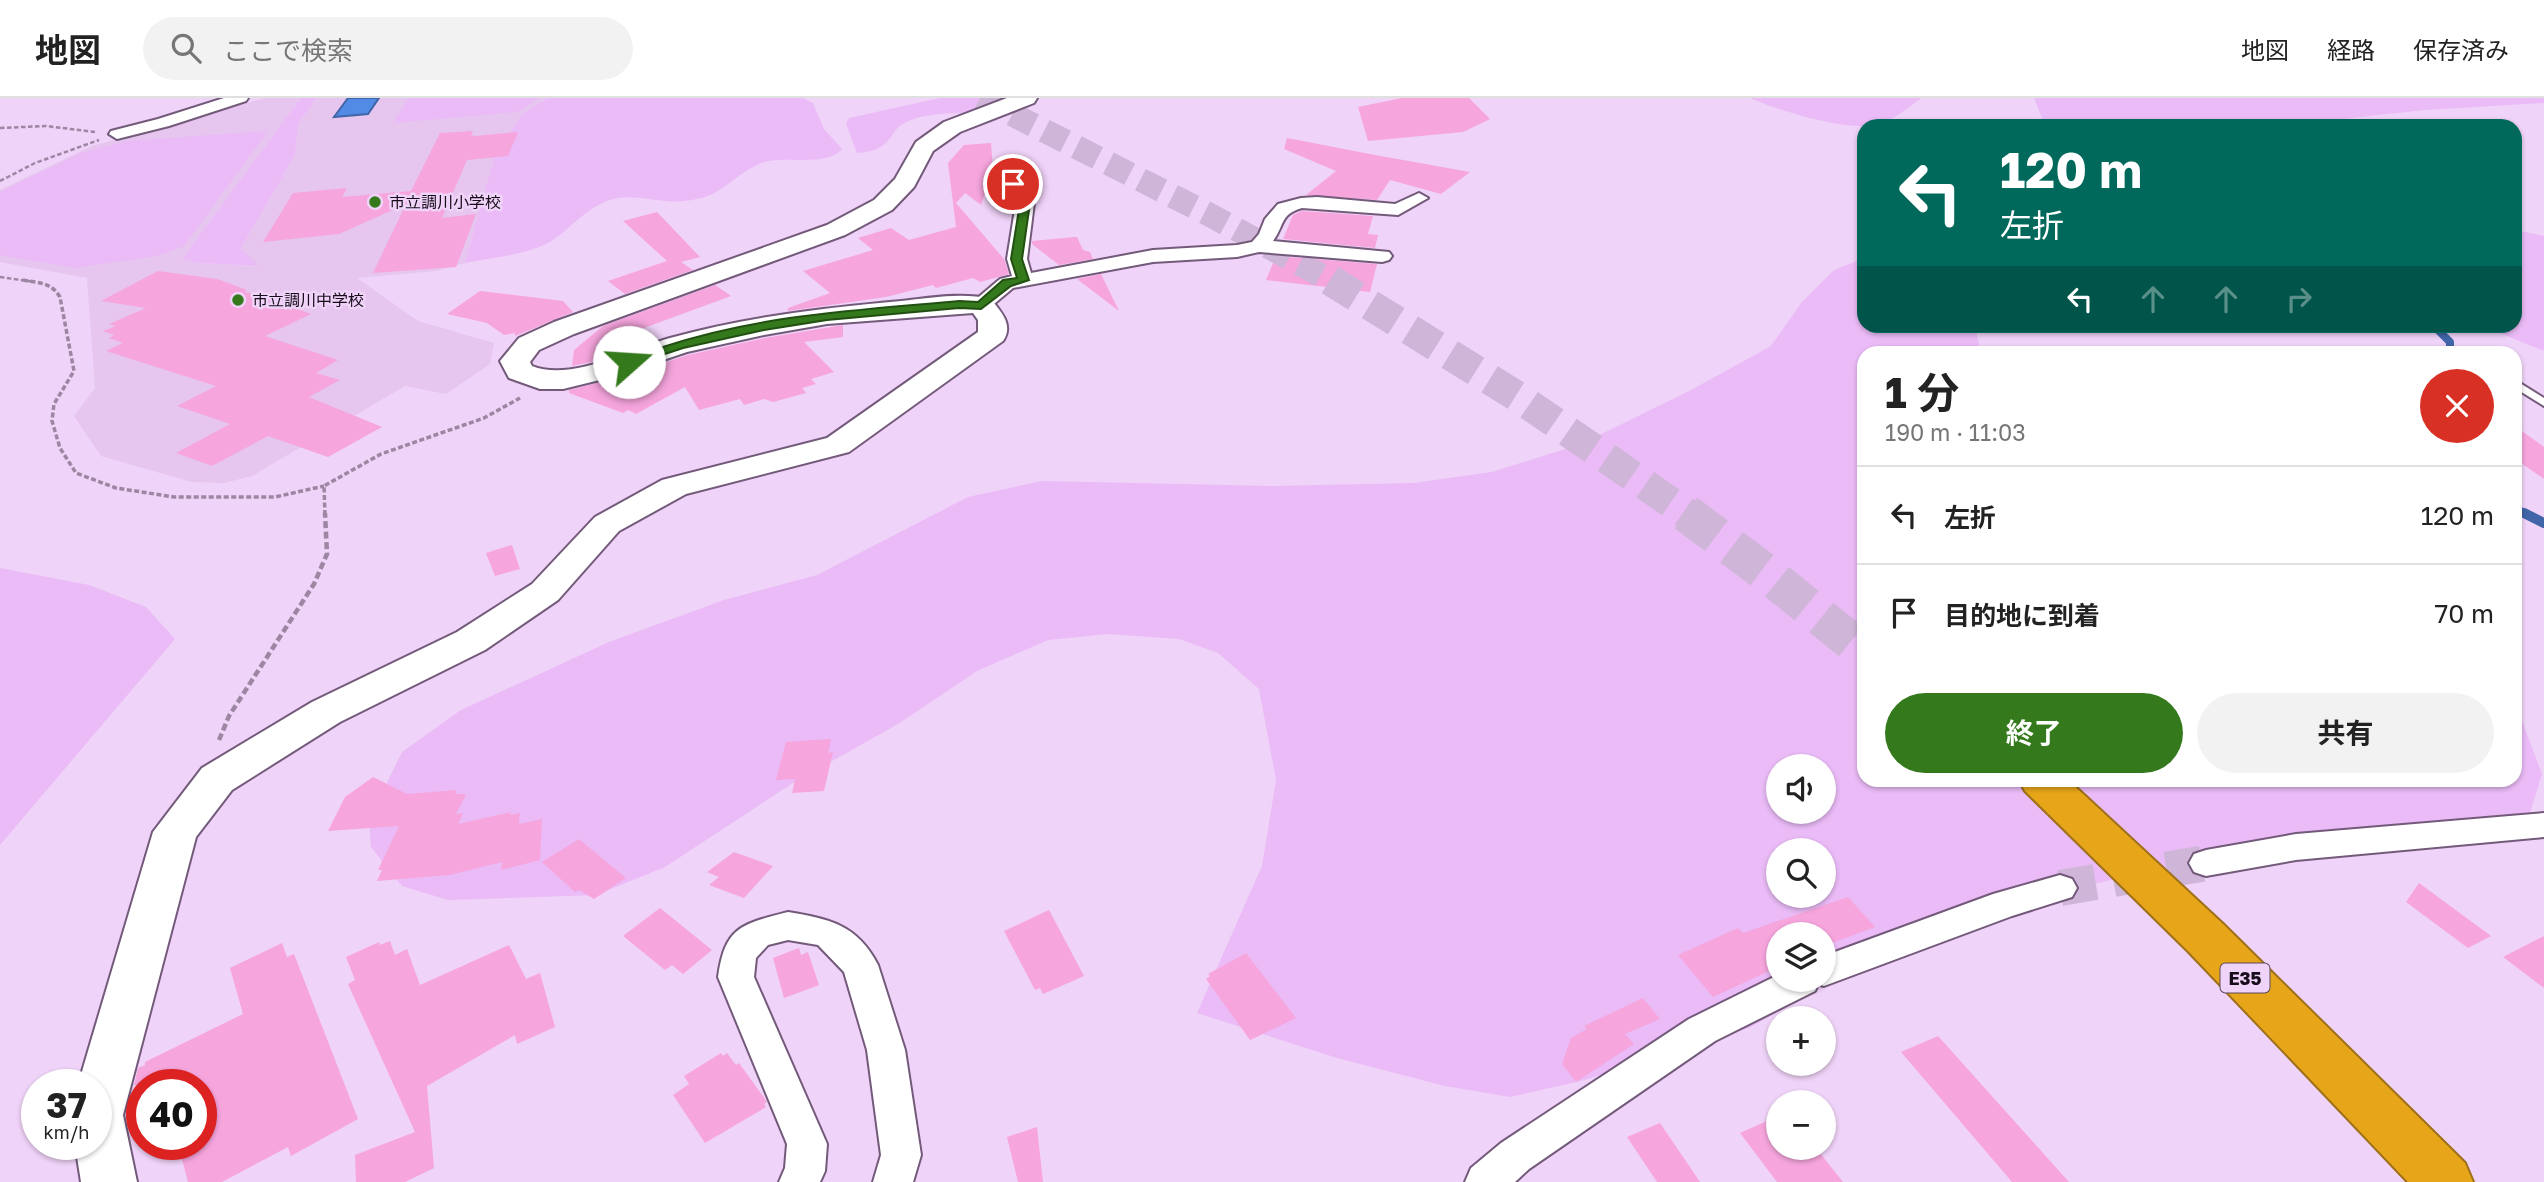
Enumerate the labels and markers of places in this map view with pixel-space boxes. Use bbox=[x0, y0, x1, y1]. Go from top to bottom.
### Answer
pin bbox=[983, 154, 1043, 214]
place label: 市立調川小学校 bbox=[389, 192, 501, 212]
marker: 市立調川小学校 bbox=[367, 194, 383, 210]
place label: 市立調川中学校 bbox=[252, 290, 364, 310]
marker: 市立調川中学校 bbox=[230, 292, 246, 308]

